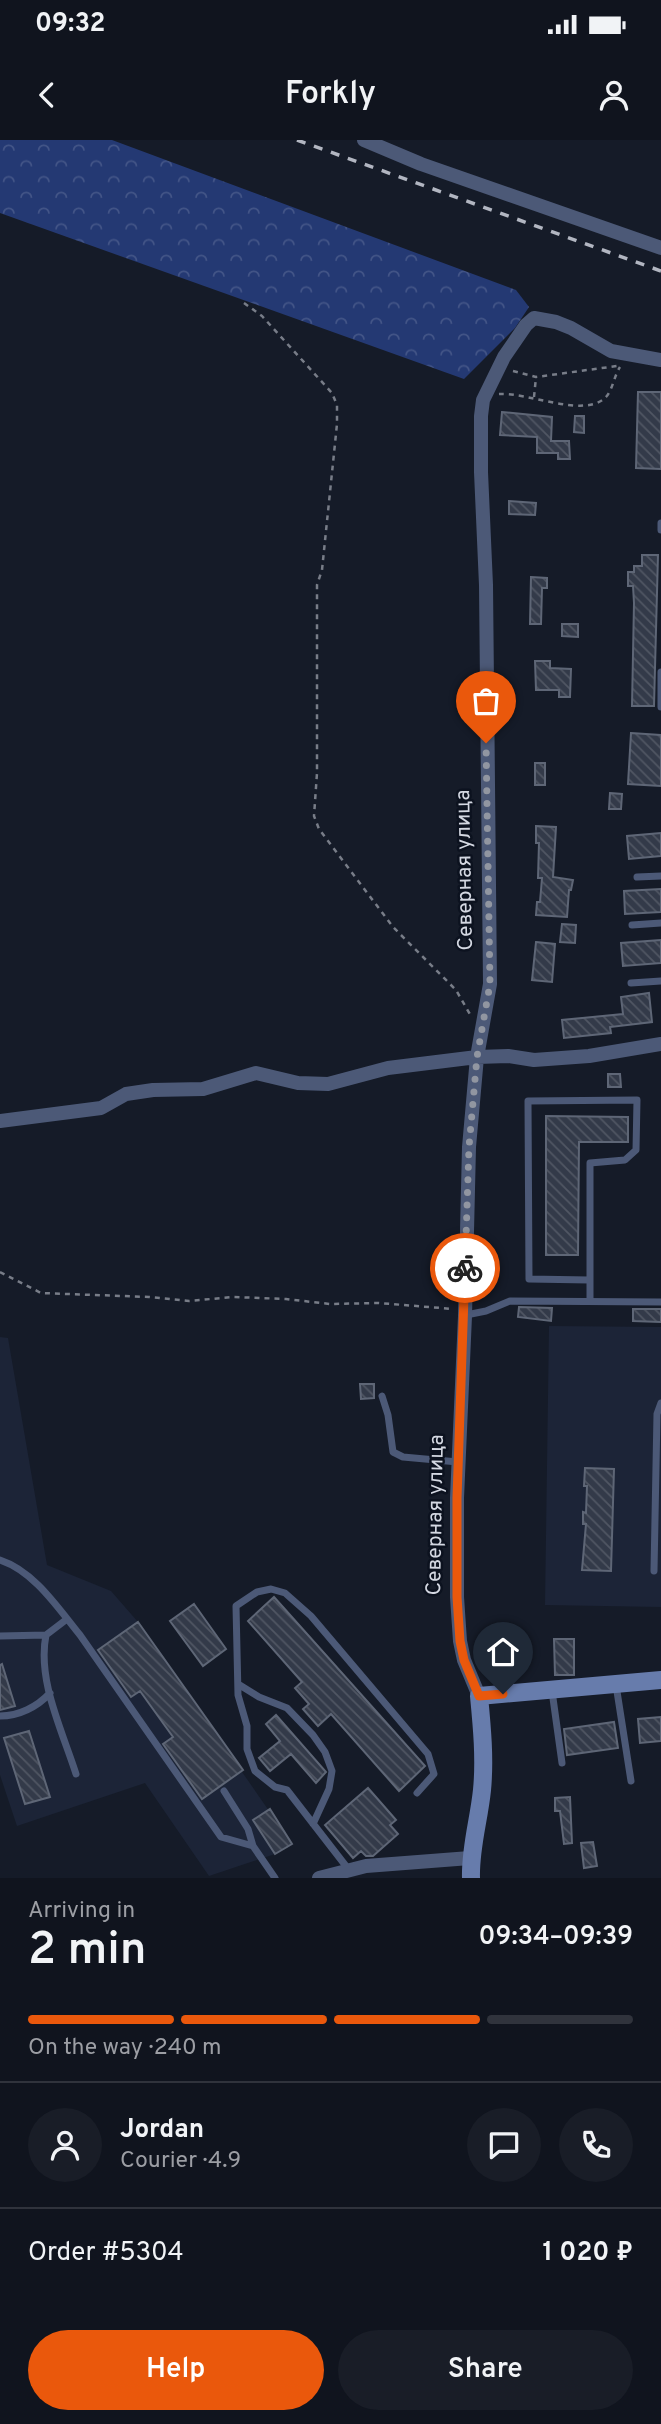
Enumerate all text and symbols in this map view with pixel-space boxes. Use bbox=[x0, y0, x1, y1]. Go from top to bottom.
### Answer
text: 09:32 bbox=[35, 8, 105, 41]
text: Forkly bbox=[285, 75, 376, 115]
icon: back bbox=[28, 76, 66, 114]
icon: person bbox=[595, 76, 633, 114]
pin bbox=[456, 671, 516, 743]
icon: bag bbox=[467, 682, 505, 720]
street label: Северная улица bbox=[450, 789, 480, 951]
courier bbox=[430, 1233, 500, 1303]
icon: bike bbox=[446, 1249, 484, 1287]
street label: Северная улица bbox=[421, 1434, 451, 1596]
pin bbox=[473, 1622, 533, 1694]
icon: home bbox=[484, 1633, 522, 1671]
text: Arriving in bbox=[28, 1897, 135, 1926]
text: 09:34–09:39 bbox=[479, 1921, 633, 1954]
text: 2 min bbox=[28, 1922, 147, 1981]
text: On the way · 240 m bbox=[28, 2034, 222, 2063]
button: person bbox=[28, 2108, 102, 2182]
button: chat bbox=[467, 2108, 541, 2182]
button: phone bbox=[559, 2108, 633, 2182]
text: Jordan bbox=[120, 2114, 204, 2147]
text: Courier · 4.9 bbox=[120, 2147, 241, 2176]
text: Order #5304 bbox=[28, 2237, 184, 2270]
text: 1 020 ₽ bbox=[542, 2237, 633, 2270]
button: Help bbox=[28, 2330, 324, 2410]
button: Share bbox=[338, 2330, 633, 2410]

